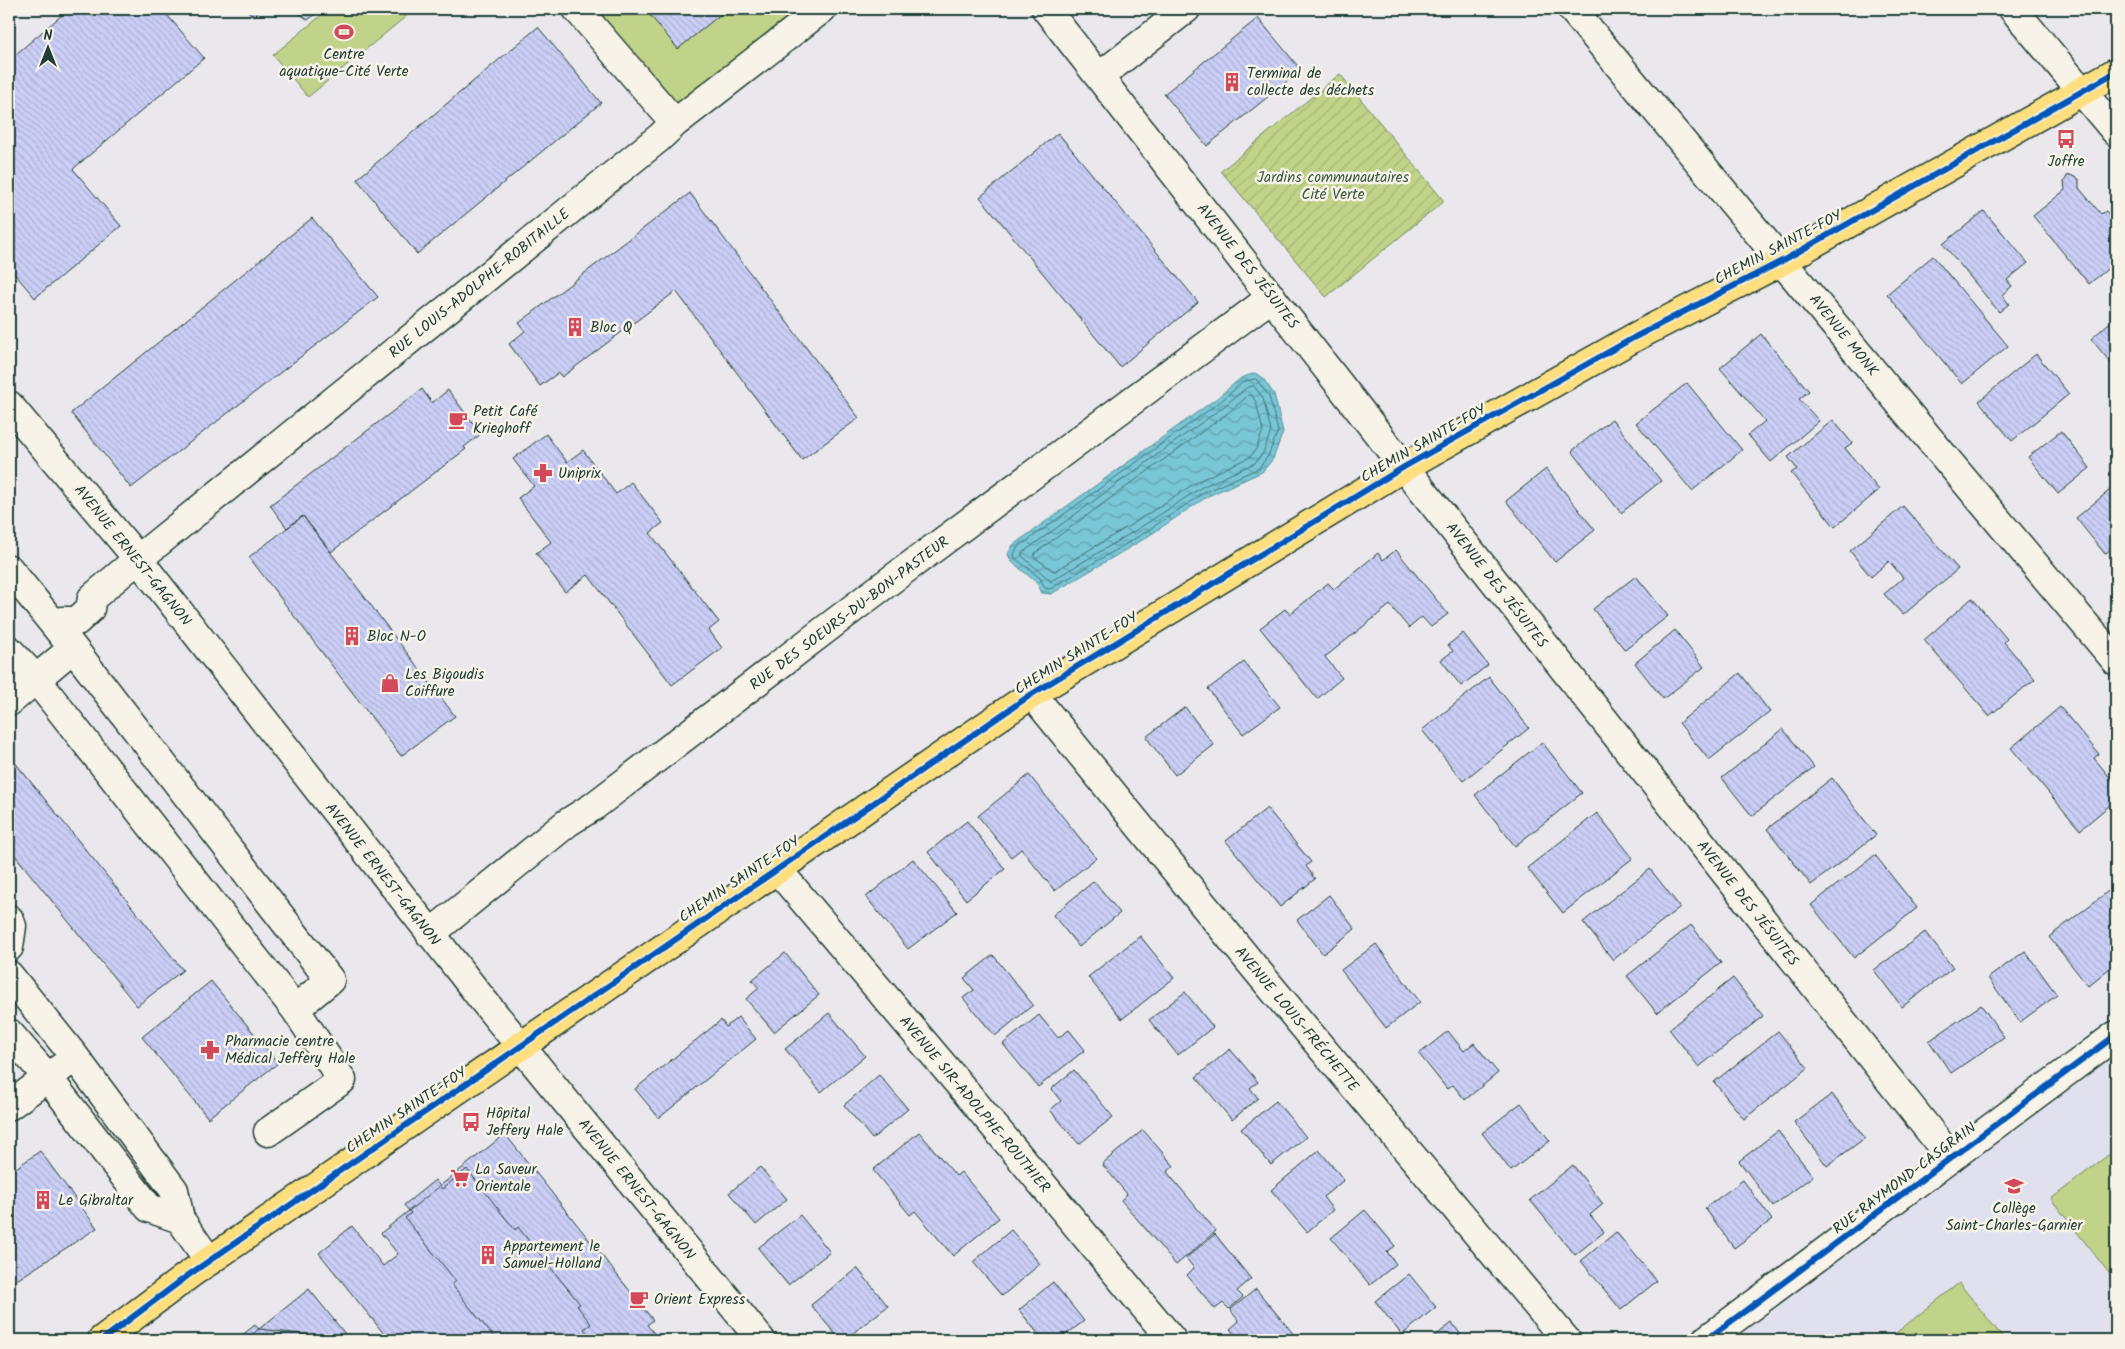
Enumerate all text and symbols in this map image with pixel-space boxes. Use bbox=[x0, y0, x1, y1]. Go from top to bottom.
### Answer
sports icon: Centre aquatique-Cité Verte bbox=[333, 21, 355, 43]
north arrow bbox=[22, 22, 72, 72]
text: N bbox=[44, 25, 53, 47]
place label: Centre aquatique-Cité Verte bbox=[280, 43, 409, 84]
place label: Terminal de collecte des déchets bbox=[1247, 62, 1375, 103]
building icon: Terminal de collecte des déchets bbox=[1221, 71, 1243, 93]
bus stop icon: Joffre bbox=[2055, 128, 2077, 150]
place label: Joffre bbox=[2048, 150, 2085, 174]
park label: Jardins communautaires Cité Verte bbox=[1257, 166, 1410, 207]
street label: AVENUE DES JÉSUITES bbox=[1190, 198, 1304, 335]
street label: RUE LOUIS-ADOLPHE-ROBITAILLE bbox=[384, 202, 577, 365]
street label: CHEMIN SAINTE-FOY bbox=[1710, 203, 1848, 292]
street label: AVENUE MONK bbox=[1802, 289, 1884, 382]
building icon: Bloc Q bbox=[564, 316, 586, 338]
place label: Bloc Q bbox=[590, 316, 633, 340]
street label: CHEMIN SAINTE-FOY bbox=[1356, 397, 1492, 490]
place label: Petit Café Krieghoff bbox=[473, 400, 539, 441]
cafe icon: Petit Café Krieghoff bbox=[447, 409, 469, 431]
pharmacy icon: Uniprix bbox=[532, 462, 554, 484]
place label: Uniprix bbox=[558, 462, 601, 486]
street label: AVENUE ERNEST-GAGNON bbox=[67, 480, 197, 632]
street label: AVENUE DES JÉSUITES bbox=[1439, 517, 1553, 654]
street label: RUE DES SOEURS-DU-BON-PASTEUR bbox=[745, 530, 955, 697]
street label: CHEMIN SAINTE-FOY bbox=[1010, 605, 1144, 702]
building icon: Bloc N-O bbox=[341, 625, 363, 647]
place label: Bloc N-O bbox=[367, 625, 426, 649]
place label: Les Bigoudis Coiffure bbox=[405, 663, 485, 704]
shop icon: Les Bigoudis Coiffure bbox=[379, 672, 401, 694]
street label: AVENUE ERNEST-GAGNON bbox=[319, 798, 446, 951]
street label: CHEMIN SAINTE-FOY bbox=[674, 829, 806, 929]
street label: AVENUE DES JÉSUITES bbox=[1690, 835, 1804, 972]
street label: AVENUE LOUIS-FRÉCHETTE bbox=[1228, 942, 1365, 1099]
street label: AVENUE SIR-ADOLPHE-ROUTHIER bbox=[893, 1011, 1056, 1199]
place label: Pharmacie centre Médical Jeffery Hale bbox=[225, 1030, 355, 1071]
pharmacy icon: Pharmacie centre Médical Jeffery Hale bbox=[199, 1039, 221, 1061]
street label: CHEMIN SAINTE-FOY bbox=[341, 1060, 473, 1160]
place label: Hôpital Jeffery Hale bbox=[486, 1102, 564, 1143]
bus stop icon: Hôpital Jeffery Hale bbox=[460, 1111, 482, 1133]
street label: AVENUE ERNEST-GAGNON bbox=[571, 1114, 701, 1266]
street label: RUE RAYMOND-CASGRAIN bbox=[1828, 1117, 1982, 1241]
place label: La Saveur Orientale bbox=[475, 1158, 538, 1199]
supermarket icon: La Saveur Orientale bbox=[449, 1167, 471, 1189]
school or university icon: Collège Saint-Charles-Garnier bbox=[2003, 1175, 2025, 1197]
building icon: Le Gibraltar bbox=[32, 1189, 54, 1211]
place label: Le Gibraltar bbox=[58, 1189, 134, 1213]
place label: Collège Saint-Charles-Garnier bbox=[1946, 1197, 2083, 1238]
place label: Appartement le Samuel-Holland bbox=[503, 1235, 602, 1276]
building icon: Appartement le Samuel-Holland bbox=[477, 1244, 499, 1266]
cafe icon: Orient Express bbox=[628, 1288, 650, 1310]
place label: Orient Express bbox=[654, 1288, 746, 1312]

